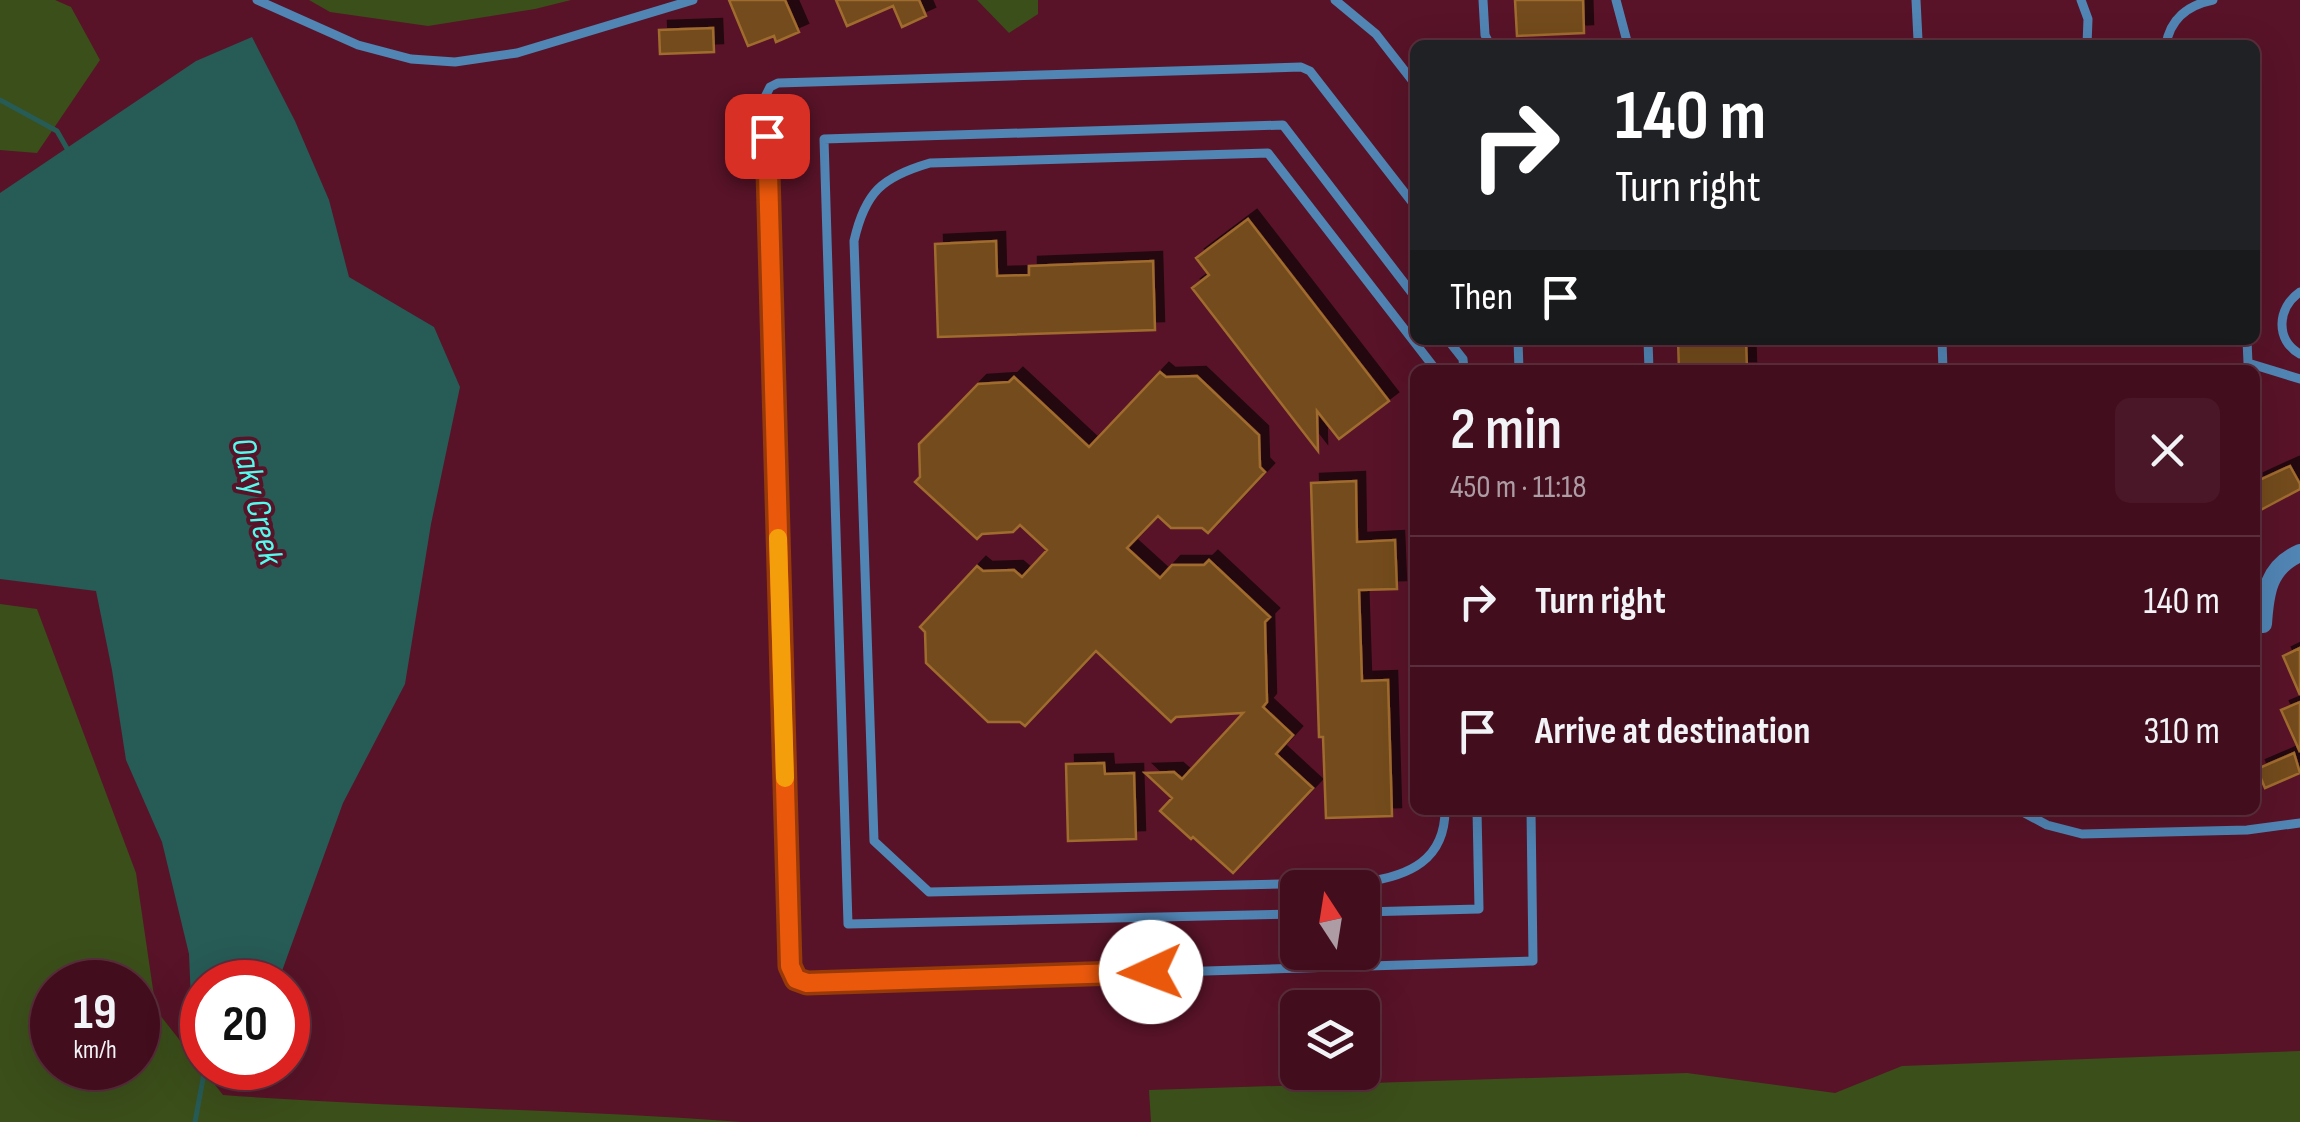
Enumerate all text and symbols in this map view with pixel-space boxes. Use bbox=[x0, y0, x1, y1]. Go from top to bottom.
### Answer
text: 140 m bbox=[1615, 75, 1766, 159]
icon: right bbox=[1450, 80, 1580, 210]
pin bbox=[725, 94, 810, 179]
icon: arrive bbox=[740, 109, 795, 164]
text: Turn right bbox=[1615, 160, 1761, 215]
icon: arrive bbox=[1533, 270, 1588, 325]
text: Then bbox=[1450, 275, 1513, 320]
text: 2 min bbox=[1450, 394, 1562, 466]
button: close bbox=[2115, 398, 2220, 503]
water label: Oaky Creek bbox=[221, 434, 292, 570]
text: 450 m · 11:18 bbox=[1450, 468, 1586, 507]
icon: right bbox=[1450, 574, 1505, 629]
text: Turn right bbox=[1535, 579, 1666, 624]
text: 140 m bbox=[2143, 579, 2220, 624]
icon: arrive bbox=[1450, 704, 1505, 759]
text: Arrive at destination bbox=[1535, 709, 1810, 754]
text: 310 m bbox=[2143, 709, 2220, 754]
north arrow bbox=[1280, 870, 1380, 970]
map controls bbox=[1280, 870, 1380, 1090]
position arrow bbox=[1099, 920, 1203, 1024]
speed limit sign: 20 bbox=[180, 960, 310, 1090]
text: 19 bbox=[73, 983, 117, 1043]
button: layers bbox=[1280, 990, 1380, 1090]
text: km/h bbox=[73, 1035, 117, 1066]

